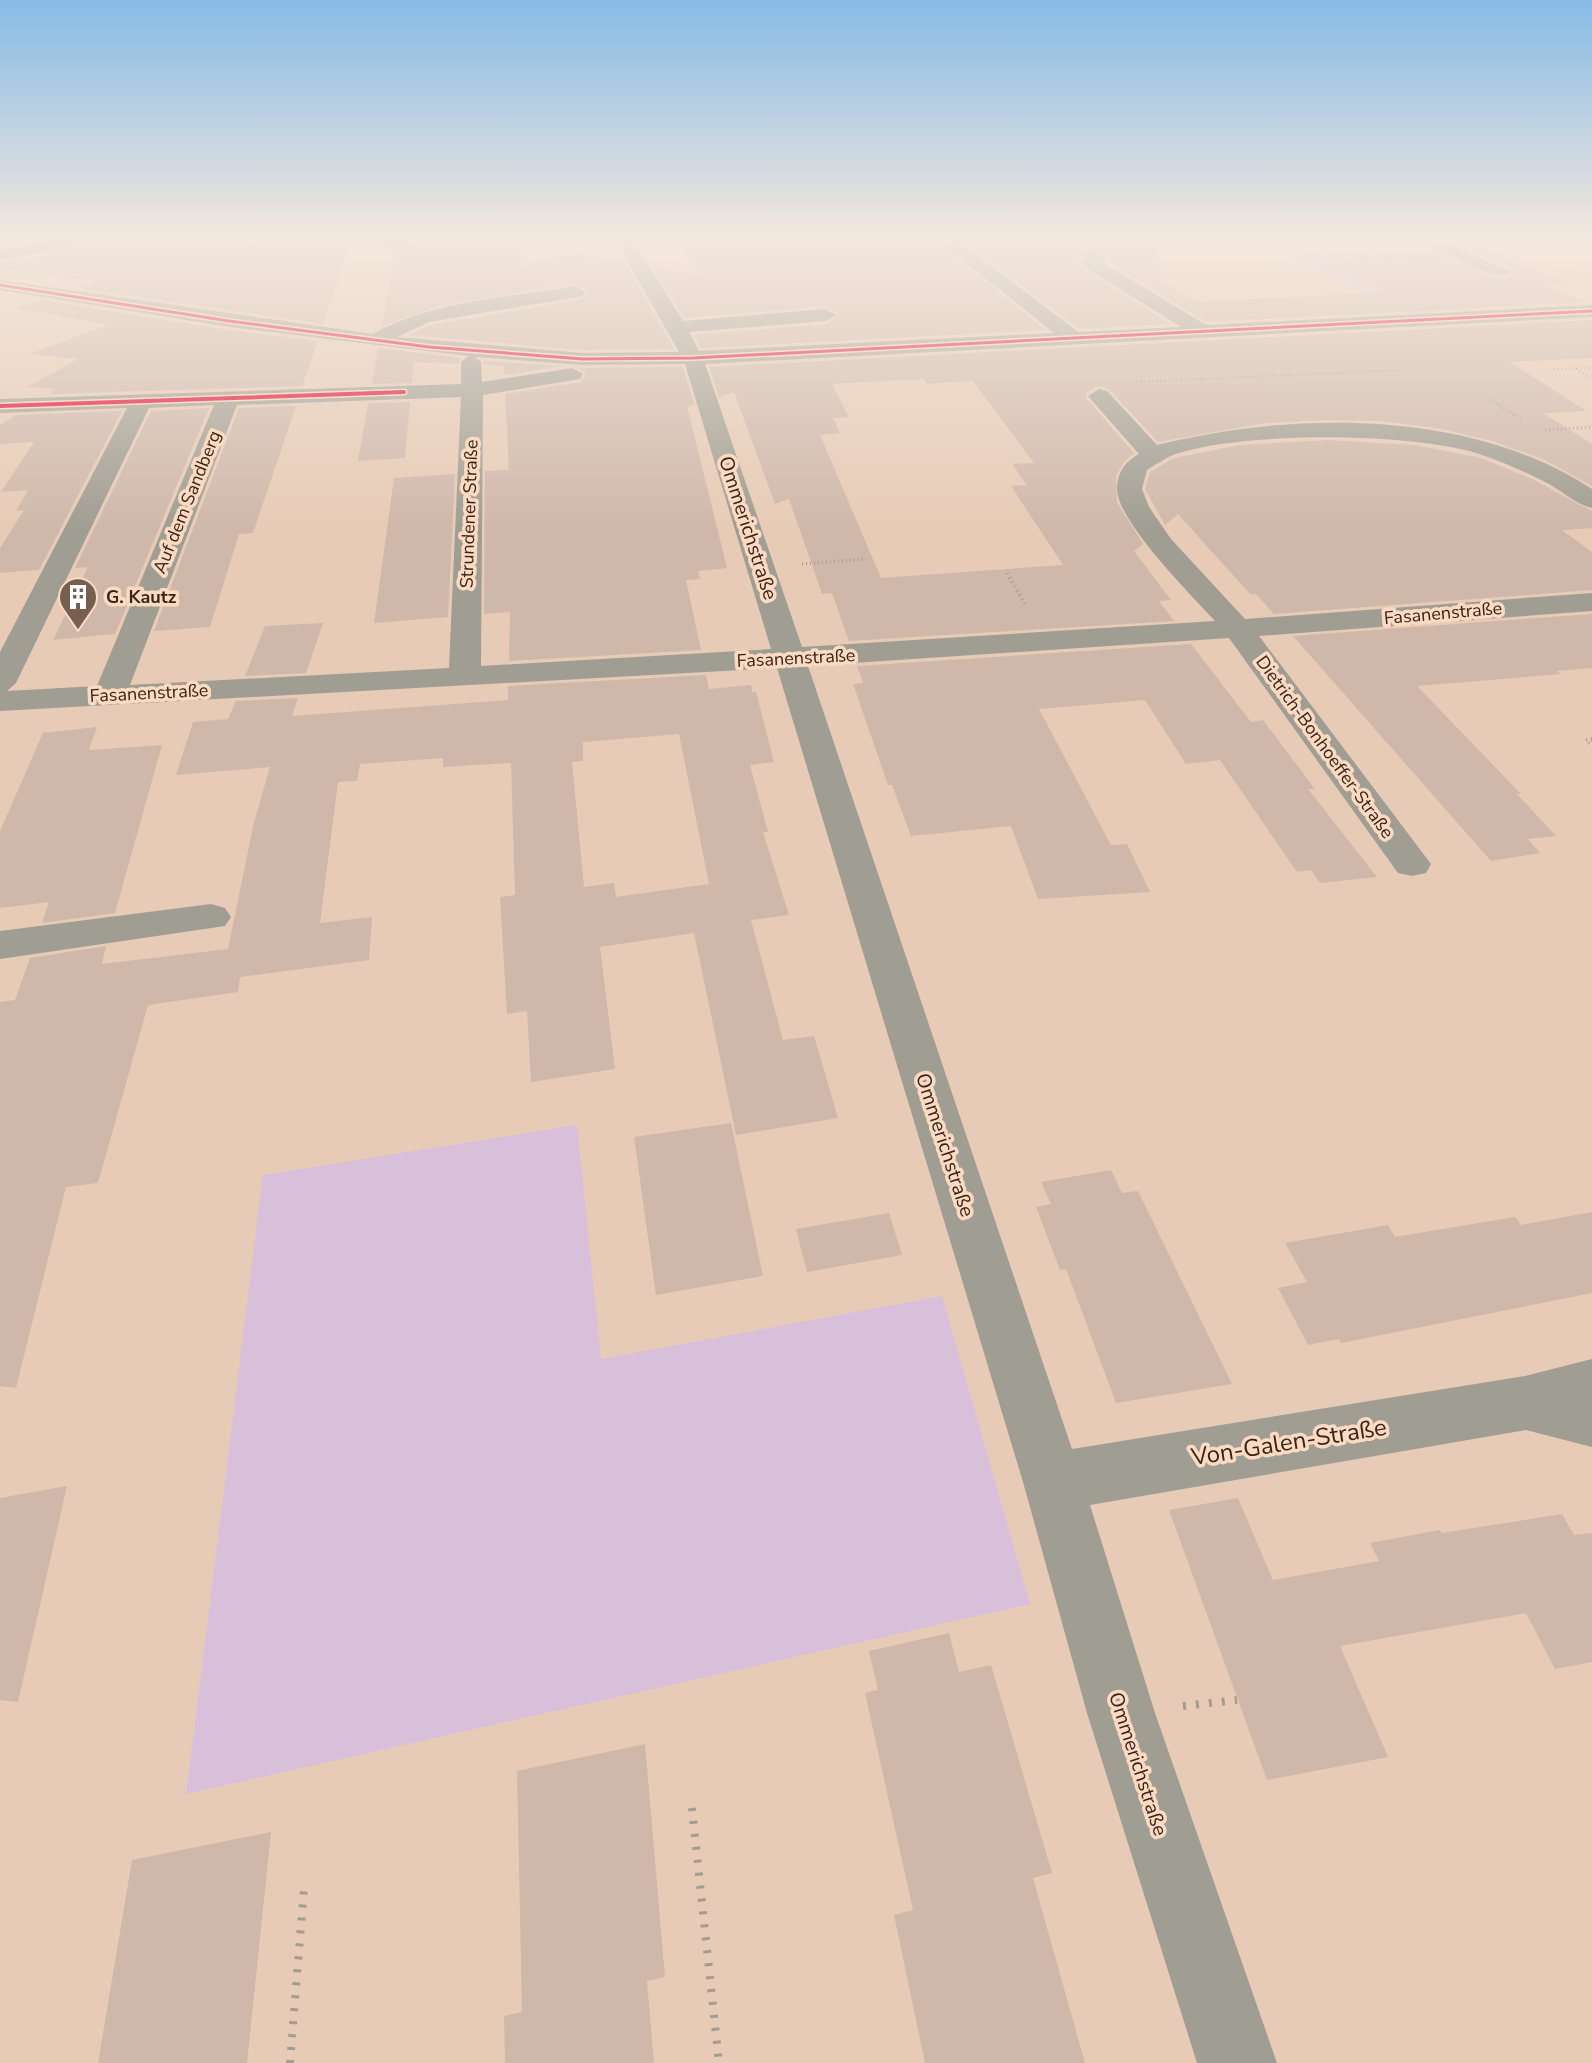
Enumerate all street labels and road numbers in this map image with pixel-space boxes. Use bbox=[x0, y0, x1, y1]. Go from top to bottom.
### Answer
street label: Auf dem Sandberg bbox=[147, 427, 227, 577]
street label: Strundener Straße bbox=[454, 439, 484, 589]
street label: Ommerichstraße bbox=[712, 453, 784, 603]
street label: Fasanenstraße bbox=[1383, 596, 1503, 630]
street label: Fasanenstraße bbox=[736, 643, 856, 673]
street label: Dietrich-Bonhoeffer-Straße bbox=[1250, 651, 1400, 843]
street label: Fasanenstraße bbox=[89, 678, 209, 708]
street label: Ommerichstraße bbox=[909, 1070, 981, 1220]
street label: Von-Galen-Straße bbox=[1188, 1411, 1389, 1473]
street label: Ommerichstraße bbox=[1102, 1689, 1174, 1839]

